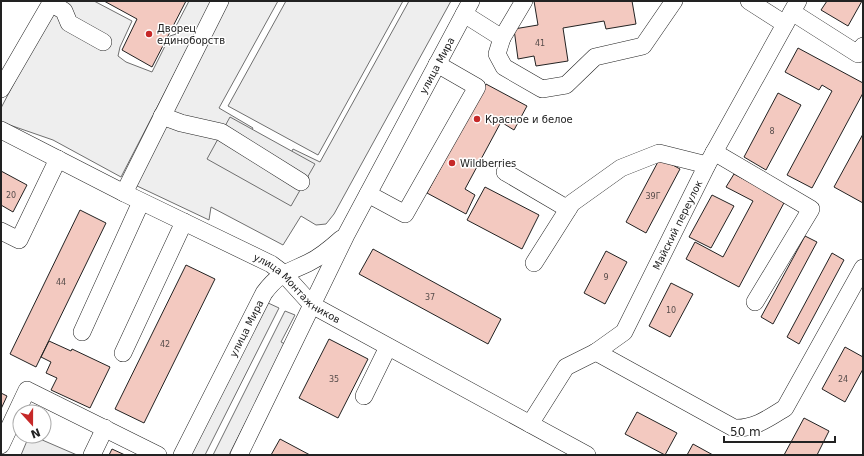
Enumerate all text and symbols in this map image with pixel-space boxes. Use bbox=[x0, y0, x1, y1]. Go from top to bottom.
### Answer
place label: Дворец единоборств bbox=[157, 23, 225, 46]
marker: Дворец единоборств bbox=[144, 29, 154, 39]
street label: улица Мира bbox=[417, 35, 456, 96]
house number: 41 bbox=[535, 39, 545, 48]
marker: Красное и белое bbox=[472, 114, 482, 124]
place label: Красное и белое bbox=[485, 114, 573, 125]
house number: 8 bbox=[769, 127, 775, 136]
marker: Wildberries bbox=[447, 158, 457, 168]
place label: Wildberries bbox=[460, 158, 516, 169]
street label: Майский переулок bbox=[650, 178, 704, 272]
house number: 20 bbox=[6, 191, 16, 200]
house number: 39Г bbox=[645, 192, 661, 201]
street label: улица Монтажников bbox=[252, 251, 342, 325]
house number: 9 bbox=[603, 273, 609, 282]
house number: 44 bbox=[56, 278, 66, 287]
house number: 37 bbox=[425, 293, 435, 302]
street label: улица Мира bbox=[227, 298, 265, 359]
house number: 10 bbox=[666, 306, 676, 315]
house number: 42 bbox=[160, 340, 170, 349]
house number: 35 bbox=[329, 375, 339, 384]
house number: 24 bbox=[838, 375, 848, 384]
north arrow bbox=[12, 404, 52, 444]
scale bar bbox=[724, 418, 835, 444]
text: N bbox=[29, 425, 42, 441]
text: 50 m bbox=[730, 425, 761, 439]

